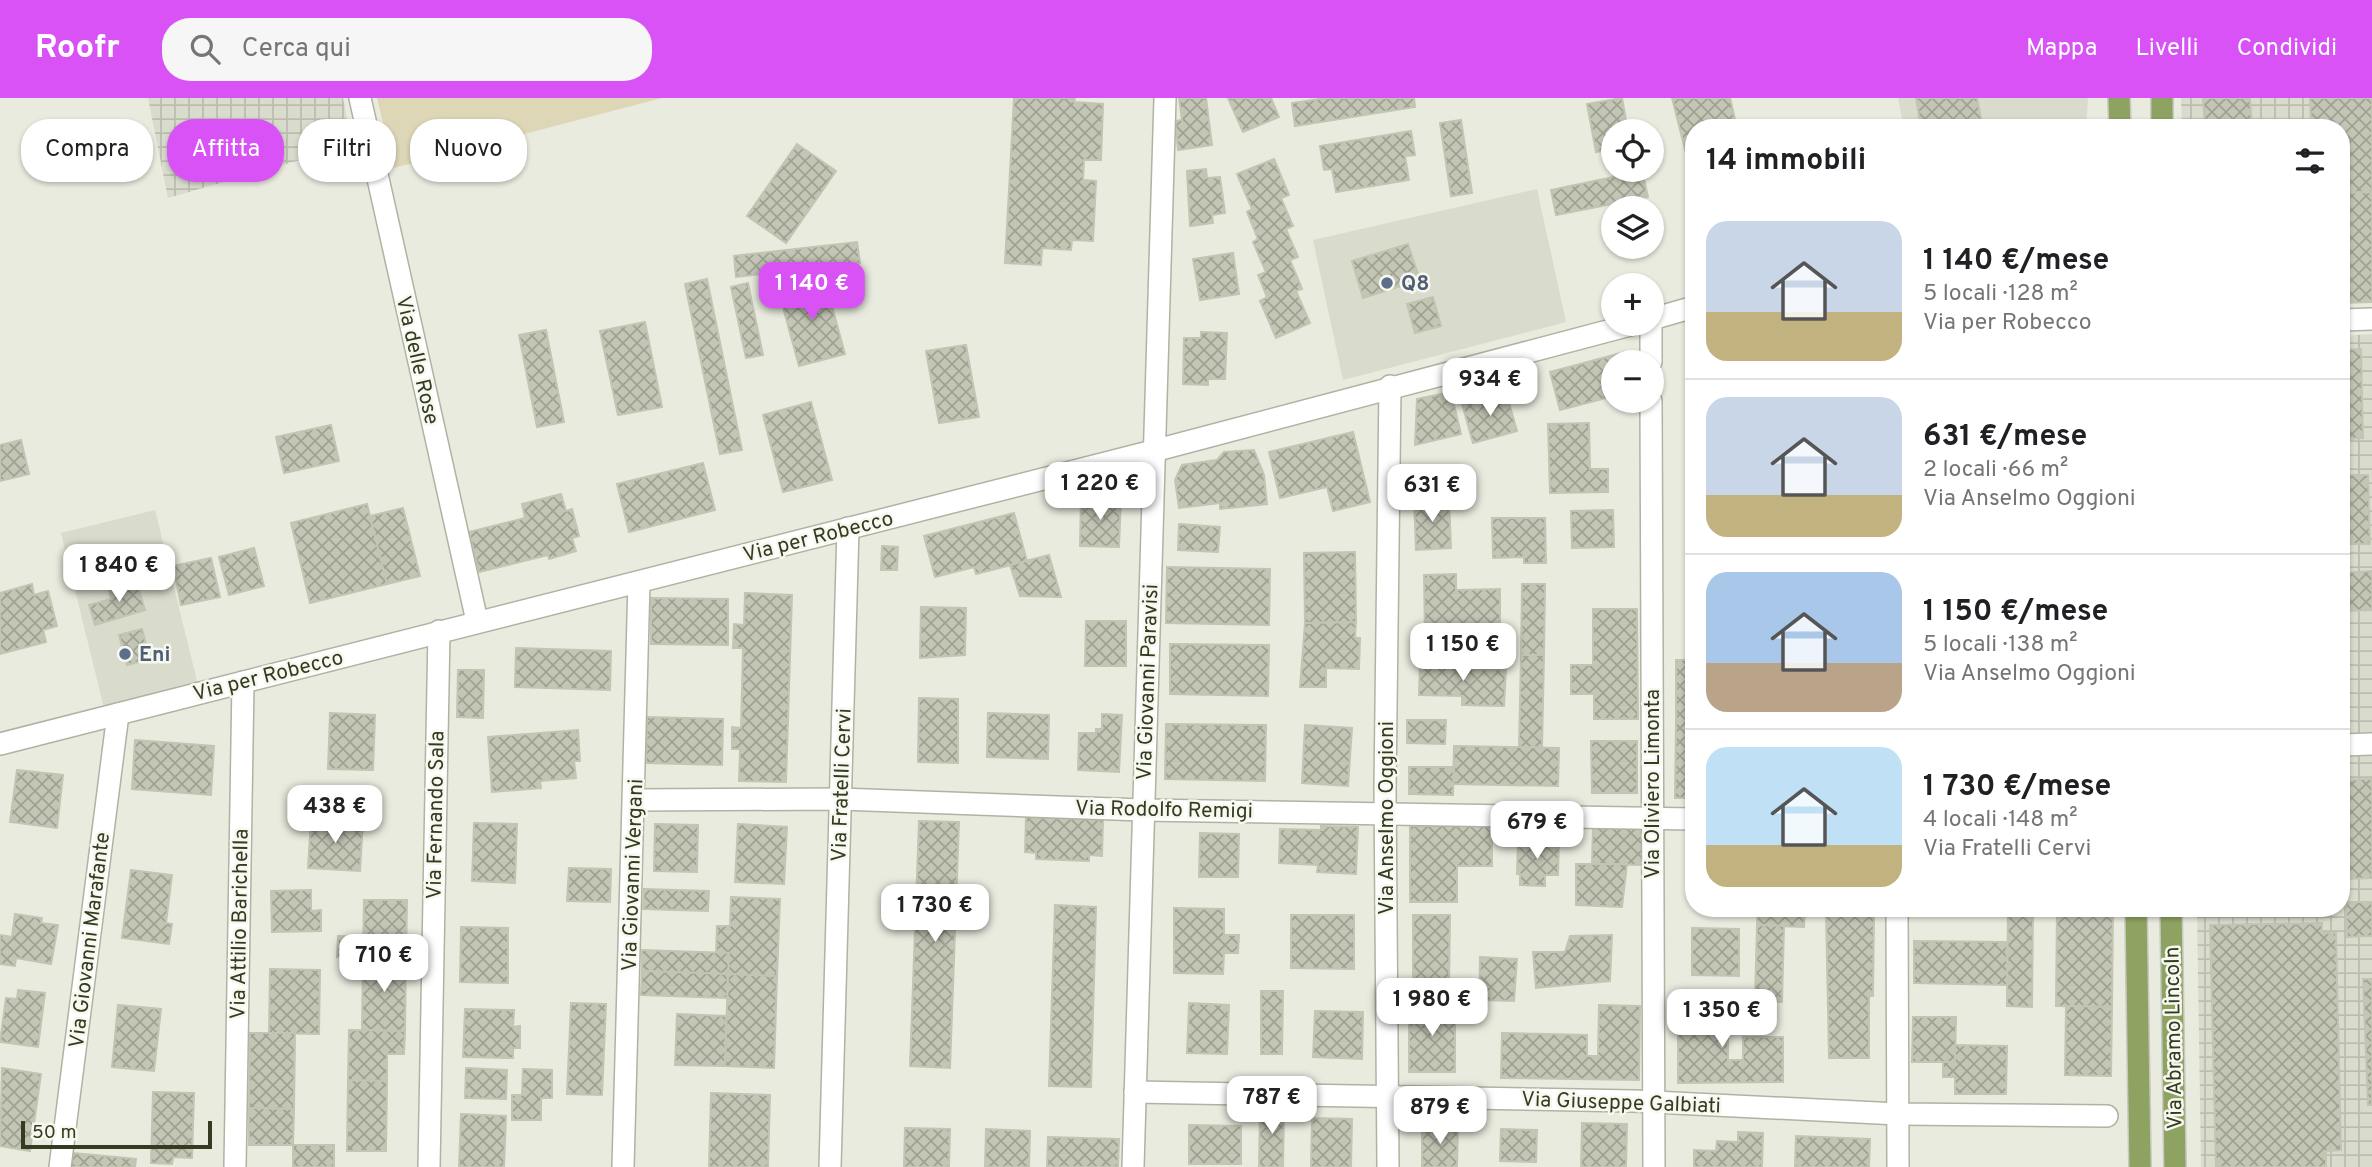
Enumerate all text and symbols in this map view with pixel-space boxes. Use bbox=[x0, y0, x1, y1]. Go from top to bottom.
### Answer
search box bbox=[162, 18, 652, 81]
text: Roofr bbox=[35, 28, 120, 70]
icon: search bbox=[186, 30, 224, 68]
text: Cerca qui bbox=[242, 33, 351, 66]
text: Mappa bbox=[2026, 34, 2097, 64]
text: Livelli bbox=[2135, 34, 2199, 64]
text: Condividi bbox=[2237, 34, 2337, 64]
chip: Compra bbox=[21, 119, 153, 182]
chip: Affitta bbox=[167, 119, 284, 182]
chip: Filtri bbox=[298, 119, 396, 182]
chip: Nuovo bbox=[410, 119, 527, 182]
map controls bbox=[1601, 119, 1664, 413]
button: locate bbox=[1601, 119, 1664, 182]
icon: filters bbox=[2291, 142, 2329, 180]
text: 14 immobili bbox=[1706, 143, 1866, 180]
button: layers bbox=[1601, 196, 1664, 259]
text: 1 140 €/mese bbox=[1923, 243, 2109, 280]
icon: home bbox=[1762, 249, 1846, 333]
pin: 1 140 € bbox=[747, 262, 877, 322]
text: 1 140 € bbox=[775, 270, 849, 299]
place label: Q8 bbox=[1401, 271, 1429, 298]
button: + bbox=[1601, 273, 1664, 336]
marker: Q8 bbox=[1379, 275, 1395, 291]
text: 5 locali · 128 m² bbox=[1923, 280, 2078, 309]
street label: Via delle Rose bbox=[389, 293, 444, 427]
text: Via per Robecco bbox=[1923, 309, 2092, 338]
button: − bbox=[1601, 350, 1664, 413]
pin: 934 € bbox=[1441, 358, 1539, 418]
text: 934 € bbox=[1458, 366, 1522, 395]
text: 631 €/mese bbox=[1923, 419, 2087, 456]
icon: home bbox=[1762, 425, 1846, 509]
text: 2 locali · 66 m² bbox=[1923, 456, 2068, 485]
pin: 1 220 € bbox=[1035, 462, 1165, 522]
pin: 631 € bbox=[1383, 464, 1481, 524]
text: 1 220 € bbox=[1061, 470, 1139, 499]
text: 631 € bbox=[1403, 472, 1461, 501]
text: Via Anselmo Oggioni bbox=[1923, 485, 2136, 514]
street label: Via per Robecco bbox=[740, 506, 896, 569]
pin: 1 840 € bbox=[54, 545, 184, 604]
text: 1 840 € bbox=[79, 552, 159, 581]
street label: Via Giovanni Paravisi bbox=[1132, 583, 1165, 781]
text: 1 150 €/mese bbox=[1923, 594, 2108, 631]
icon: home bbox=[1762, 600, 1846, 684]
pin: 1 150 € bbox=[1398, 624, 1528, 683]
text: 1 150 € bbox=[1426, 631, 1500, 660]
text: 5 locali · 138 m² bbox=[1923, 631, 2078, 660]
place label: Eni bbox=[139, 642, 170, 669]
street label: Via per Robecco bbox=[190, 645, 346, 708]
marker: Eni bbox=[117, 646, 133, 662]
text: Via Anselmo Oggioni bbox=[1923, 660, 2136, 689]
street label: Via Oliviero Limonta bbox=[1640, 689, 1667, 879]
street label: Via Fratelli Cervi bbox=[826, 708, 859, 862]
street label: Via Anselmo Oggioni bbox=[1374, 721, 1401, 915]
street label: Via Fernando Sala bbox=[422, 730, 451, 900]
text: 1 730 €/mese bbox=[1923, 769, 2111, 806]
icon: home bbox=[1762, 775, 1846, 859]
street label: Via Giovanni Vergani bbox=[617, 778, 650, 972]
pin: 438 € bbox=[286, 786, 384, 845]
text: 438 € bbox=[303, 793, 367, 822]
street label: Via Rodolfo Remigi bbox=[1075, 795, 1253, 826]
pin: 679 € bbox=[1488, 802, 1586, 861]
text: 4 locali · 148 m² bbox=[1923, 806, 2078, 835]
text: 679 € bbox=[1507, 809, 1567, 838]
street label: Via Attilio Barichella bbox=[225, 828, 256, 1020]
street label: Via Giovanni Marafante bbox=[64, 831, 117, 1050]
text: Via Fratelli Cervi bbox=[1923, 835, 2091, 864]
pin: 1 730 € bbox=[870, 884, 1000, 944]
text: 1 730 € bbox=[897, 892, 973, 921]
pin: 710 € bbox=[335, 934, 433, 994]
text: 710 € bbox=[355, 942, 413, 971]
street label: Via Abramo Lincoln bbox=[2159, 946, 2190, 1130]
pin: 1 980 € bbox=[1367, 978, 1497, 1038]
text: 1 980 € bbox=[1393, 986, 1471, 1015]
pin: 1 350 € bbox=[1657, 990, 1787, 1049]
text: 1 350 € bbox=[1683, 997, 1761, 1026]
pin: 787 € bbox=[1223, 1076, 1321, 1136]
text: 787 € bbox=[1243, 1084, 1301, 1113]
pin: 879 € bbox=[1391, 1086, 1489, 1146]
street label: Via Giuseppe Galbiati bbox=[1521, 1087, 1721, 1120]
text: 879 € bbox=[1410, 1094, 1470, 1123]
scale bar bbox=[21, 1118, 212, 1150]
text: 50 m bbox=[32, 1121, 77, 1145]

